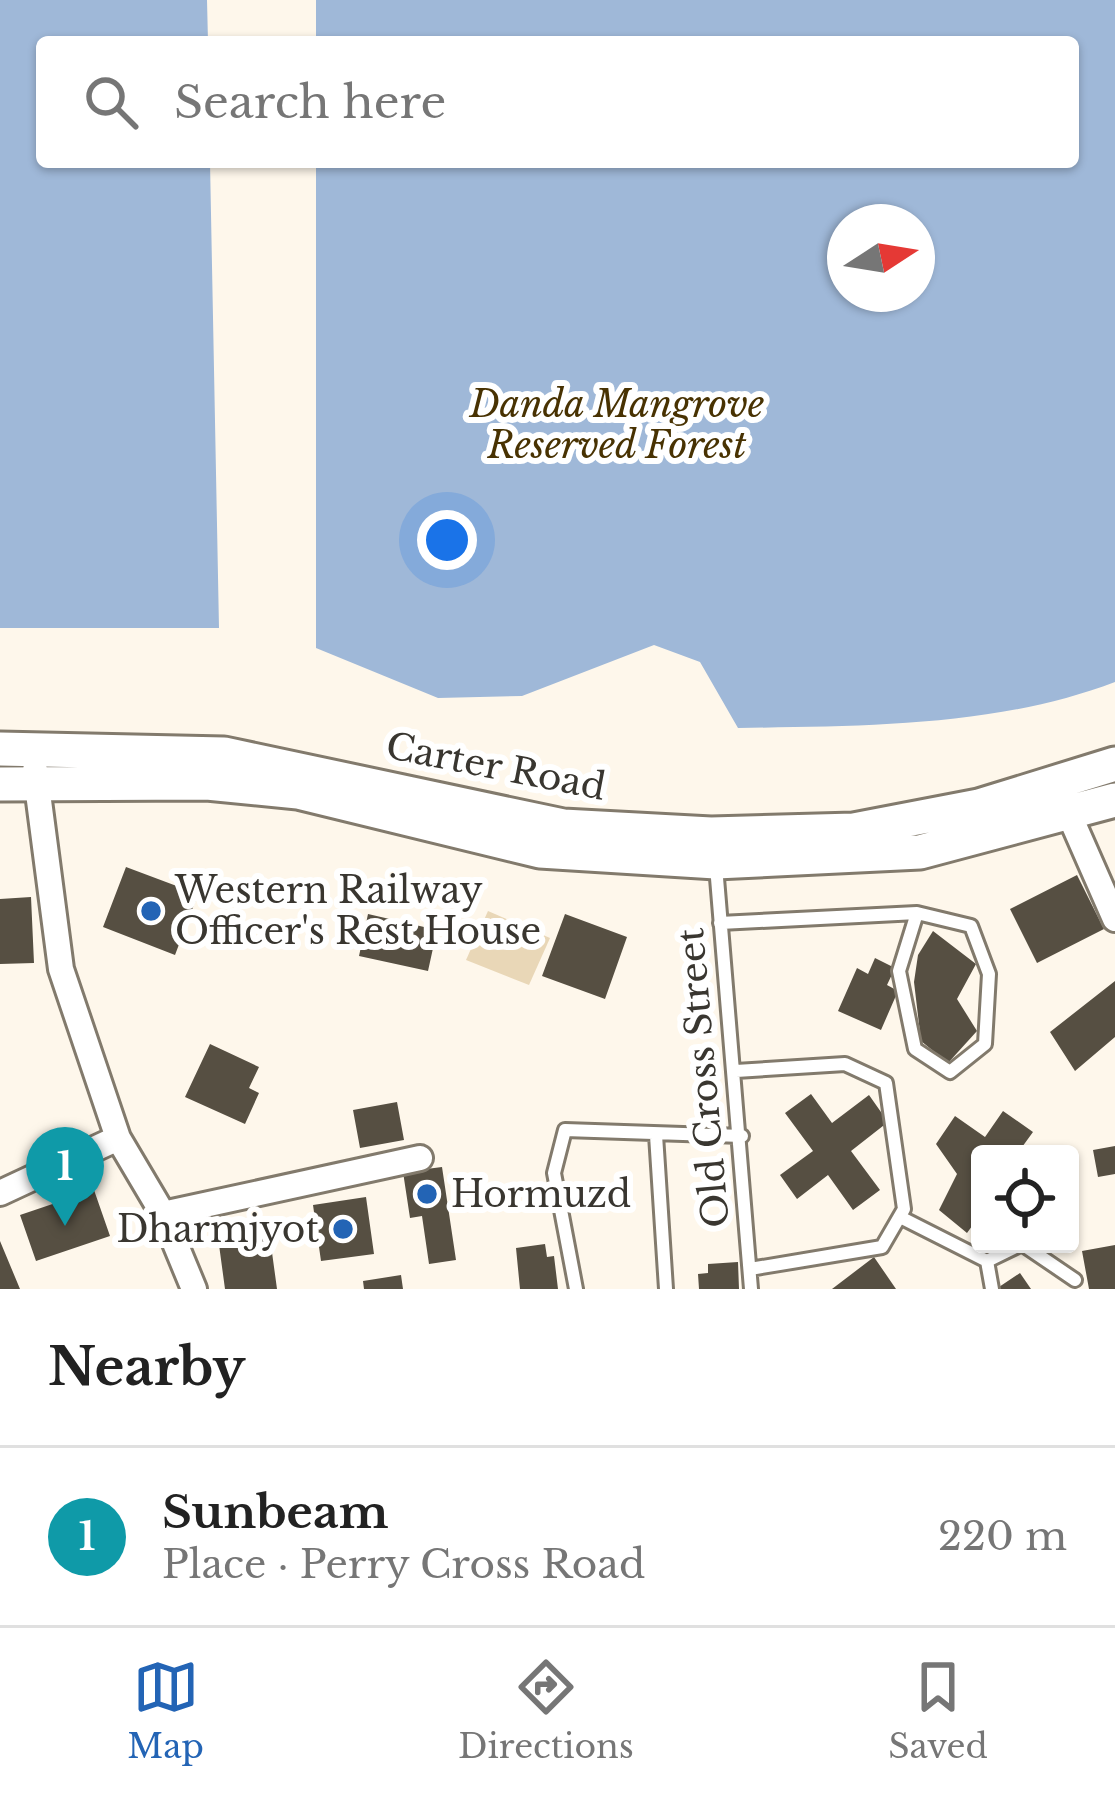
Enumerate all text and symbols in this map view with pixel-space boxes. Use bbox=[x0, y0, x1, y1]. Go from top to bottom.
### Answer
search box bbox=[36, 36, 1079, 168]
icon: search bbox=[78, 69, 144, 135]
text: Search here bbox=[174, 74, 446, 130]
north arrow bbox=[827, 204, 935, 312]
park label: Danda Mangrove Reserved Forest bbox=[468, 382, 764, 468]
your location bbox=[417, 510, 477, 570]
street label: Carter Road bbox=[382, 723, 609, 810]
place label: Western Railway Officer's Rest House bbox=[174, 868, 541, 954]
marker: Western Railway Officer's Rest House bbox=[138, 898, 164, 924]
street label: Old Cross Street bbox=[668, 926, 739, 1230]
pin: 1 bbox=[26, 1127, 104, 1226]
map controls bbox=[971, 1145, 1079, 1253]
button: locate bbox=[971, 1145, 1079, 1253]
place label: Hormuzd bbox=[451, 1172, 631, 1217]
marker: Hormuzd bbox=[414, 1181, 440, 1207]
place label: Dharmjyot bbox=[117, 1207, 319, 1252]
marker: Dharmjyot bbox=[330, 1216, 356, 1242]
text: Nearby bbox=[48, 1336, 245, 1399]
text: Sunbeam bbox=[162, 1484, 389, 1540]
text: 1 bbox=[78, 1512, 96, 1561]
text: 220 m bbox=[938, 1512, 1067, 1561]
text: Place · Perry Cross Road bbox=[162, 1540, 645, 1589]
tab: Map bbox=[127, 1654, 204, 1767]
tab: Directions bbox=[458, 1654, 634, 1767]
tab: Saved bbox=[888, 1654, 988, 1767]

